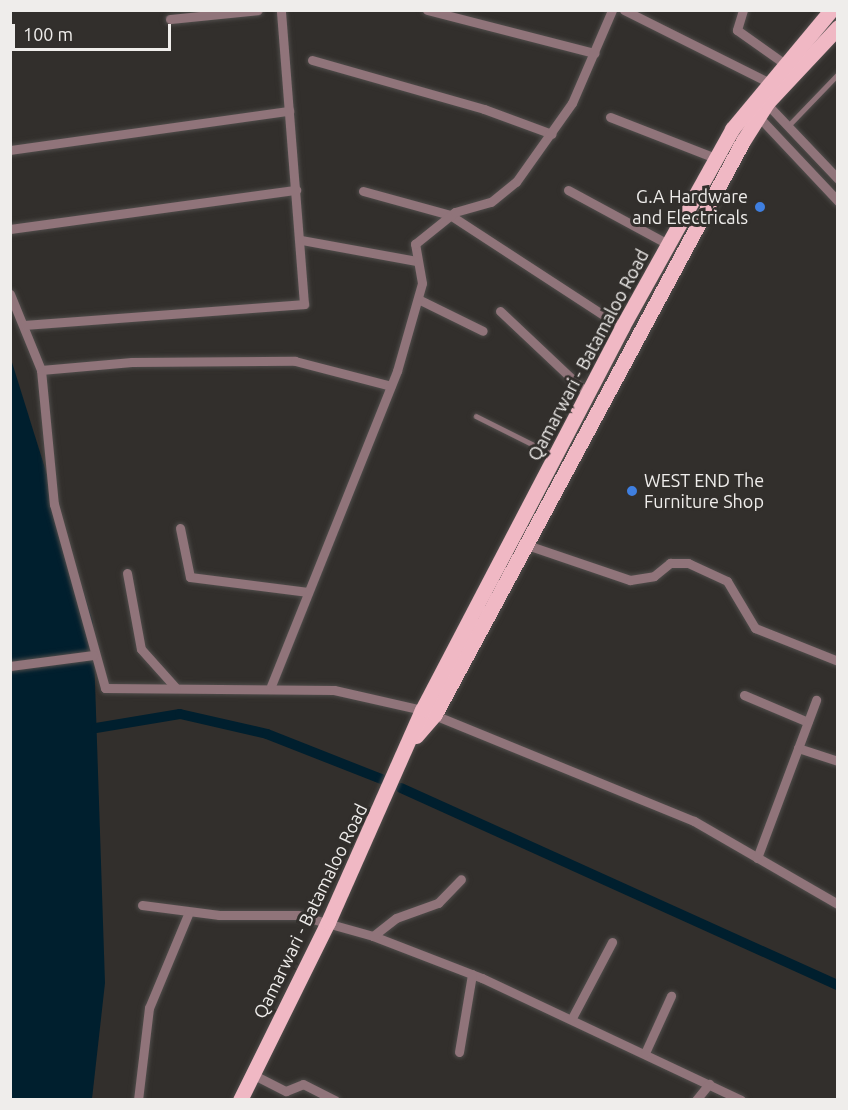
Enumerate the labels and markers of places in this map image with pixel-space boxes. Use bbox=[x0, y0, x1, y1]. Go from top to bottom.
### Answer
place label: G.A Hardware and Electricals bbox=[632, 186, 748, 228]
marker: G.A Hardware and Electricals bbox=[753, 200, 767, 214]
place label: WEST END The Furniture Shop bbox=[644, 470, 764, 512]
marker: WEST END The Furniture Shop bbox=[625, 484, 639, 498]

